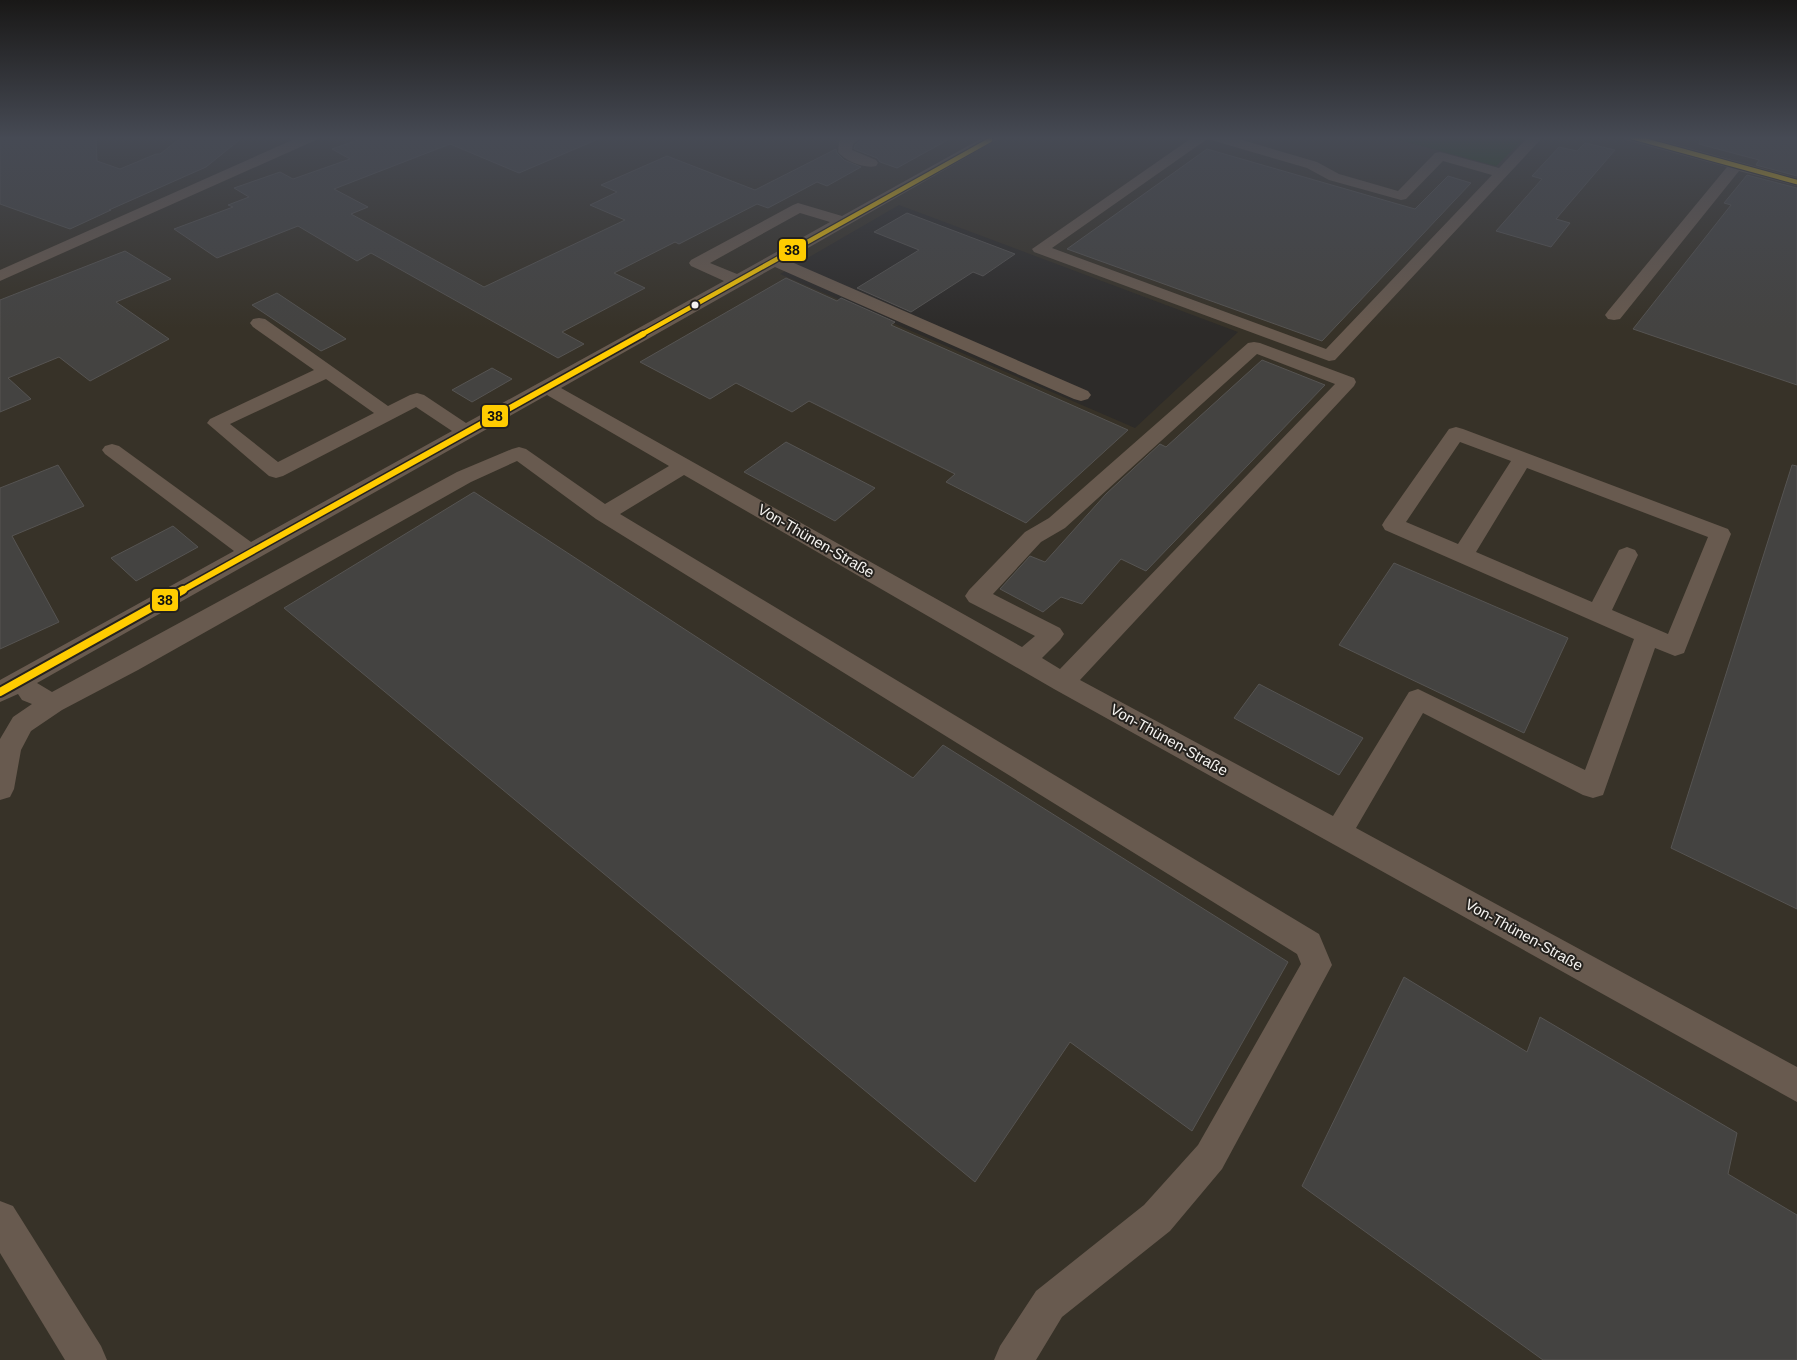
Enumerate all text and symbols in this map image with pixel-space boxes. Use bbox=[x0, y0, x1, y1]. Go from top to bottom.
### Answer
line badge: 38 bbox=[778, 238, 807, 262]
text: 38 bbox=[784, 242, 800, 258]
unlabelled marker bbox=[690, 300, 700, 310]
line badge: 38 bbox=[481, 404, 509, 428]
text: 38 bbox=[487, 408, 503, 424]
street label: Von-Thünen-Straße bbox=[755, 500, 878, 581]
line badge: 38 bbox=[151, 588, 179, 612]
text: 38 bbox=[157, 592, 173, 608]
street label: Von-Thünen-Straße bbox=[1108, 700, 1231, 779]
street label: Von-Thünen-Straße bbox=[1463, 895, 1586, 974]

